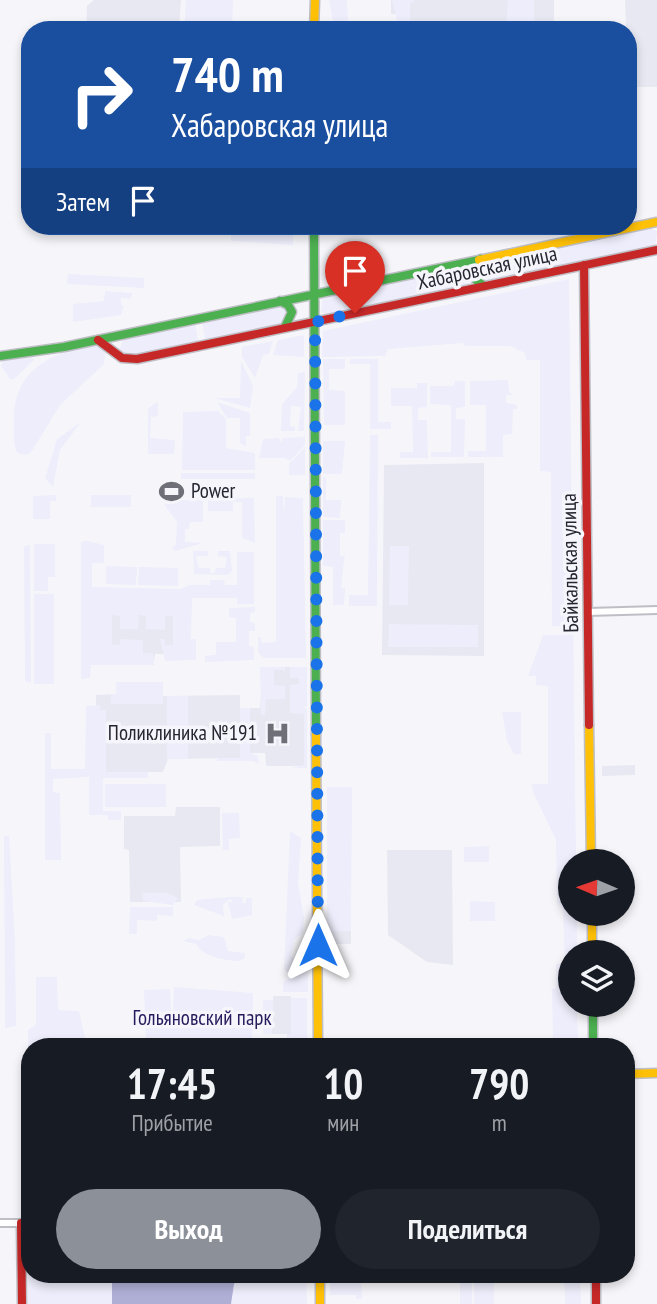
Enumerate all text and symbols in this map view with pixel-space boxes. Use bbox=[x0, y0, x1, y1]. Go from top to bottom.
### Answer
text: 740 m bbox=[171, 42, 284, 106]
icon: right bbox=[56, 49, 147, 140]
text: Хабаровская улица bbox=[171, 104, 388, 146]
icon: arrive bbox=[124, 182, 162, 220]
text: Затем bbox=[56, 185, 110, 218]
street label: Хабаровская улица bbox=[414, 239, 559, 296]
pin bbox=[325, 241, 385, 313]
icon: arrive bbox=[336, 252, 374, 290]
sports icon: Power bbox=[157, 477, 185, 505]
place label: Power bbox=[191, 477, 236, 504]
street label: Байкальская улица bbox=[555, 493, 584, 633]
place label: Поликлиника №191 bbox=[108, 719, 257, 746]
hospital icon: Поликлиника №191 bbox=[263, 719, 291, 747]
north arrow bbox=[558, 849, 635, 926]
map controls bbox=[558, 849, 635, 1017]
position arrow bbox=[281, 908, 355, 982]
button: layers bbox=[558, 940, 635, 1017]
park label: Гольяновcкий парк bbox=[132, 1004, 272, 1031]
text: 17:45 bbox=[127, 1056, 218, 1111]
text: 10 bbox=[323, 1056, 363, 1111]
text: 790 bbox=[469, 1056, 529, 1111]
text: Прибытие bbox=[131, 1108, 213, 1137]
text: мин bbox=[327, 1108, 359, 1137]
text: m bbox=[492, 1108, 507, 1137]
button: Выход bbox=[56, 1189, 321, 1269]
button: Поделиться bbox=[335, 1189, 600, 1269]

